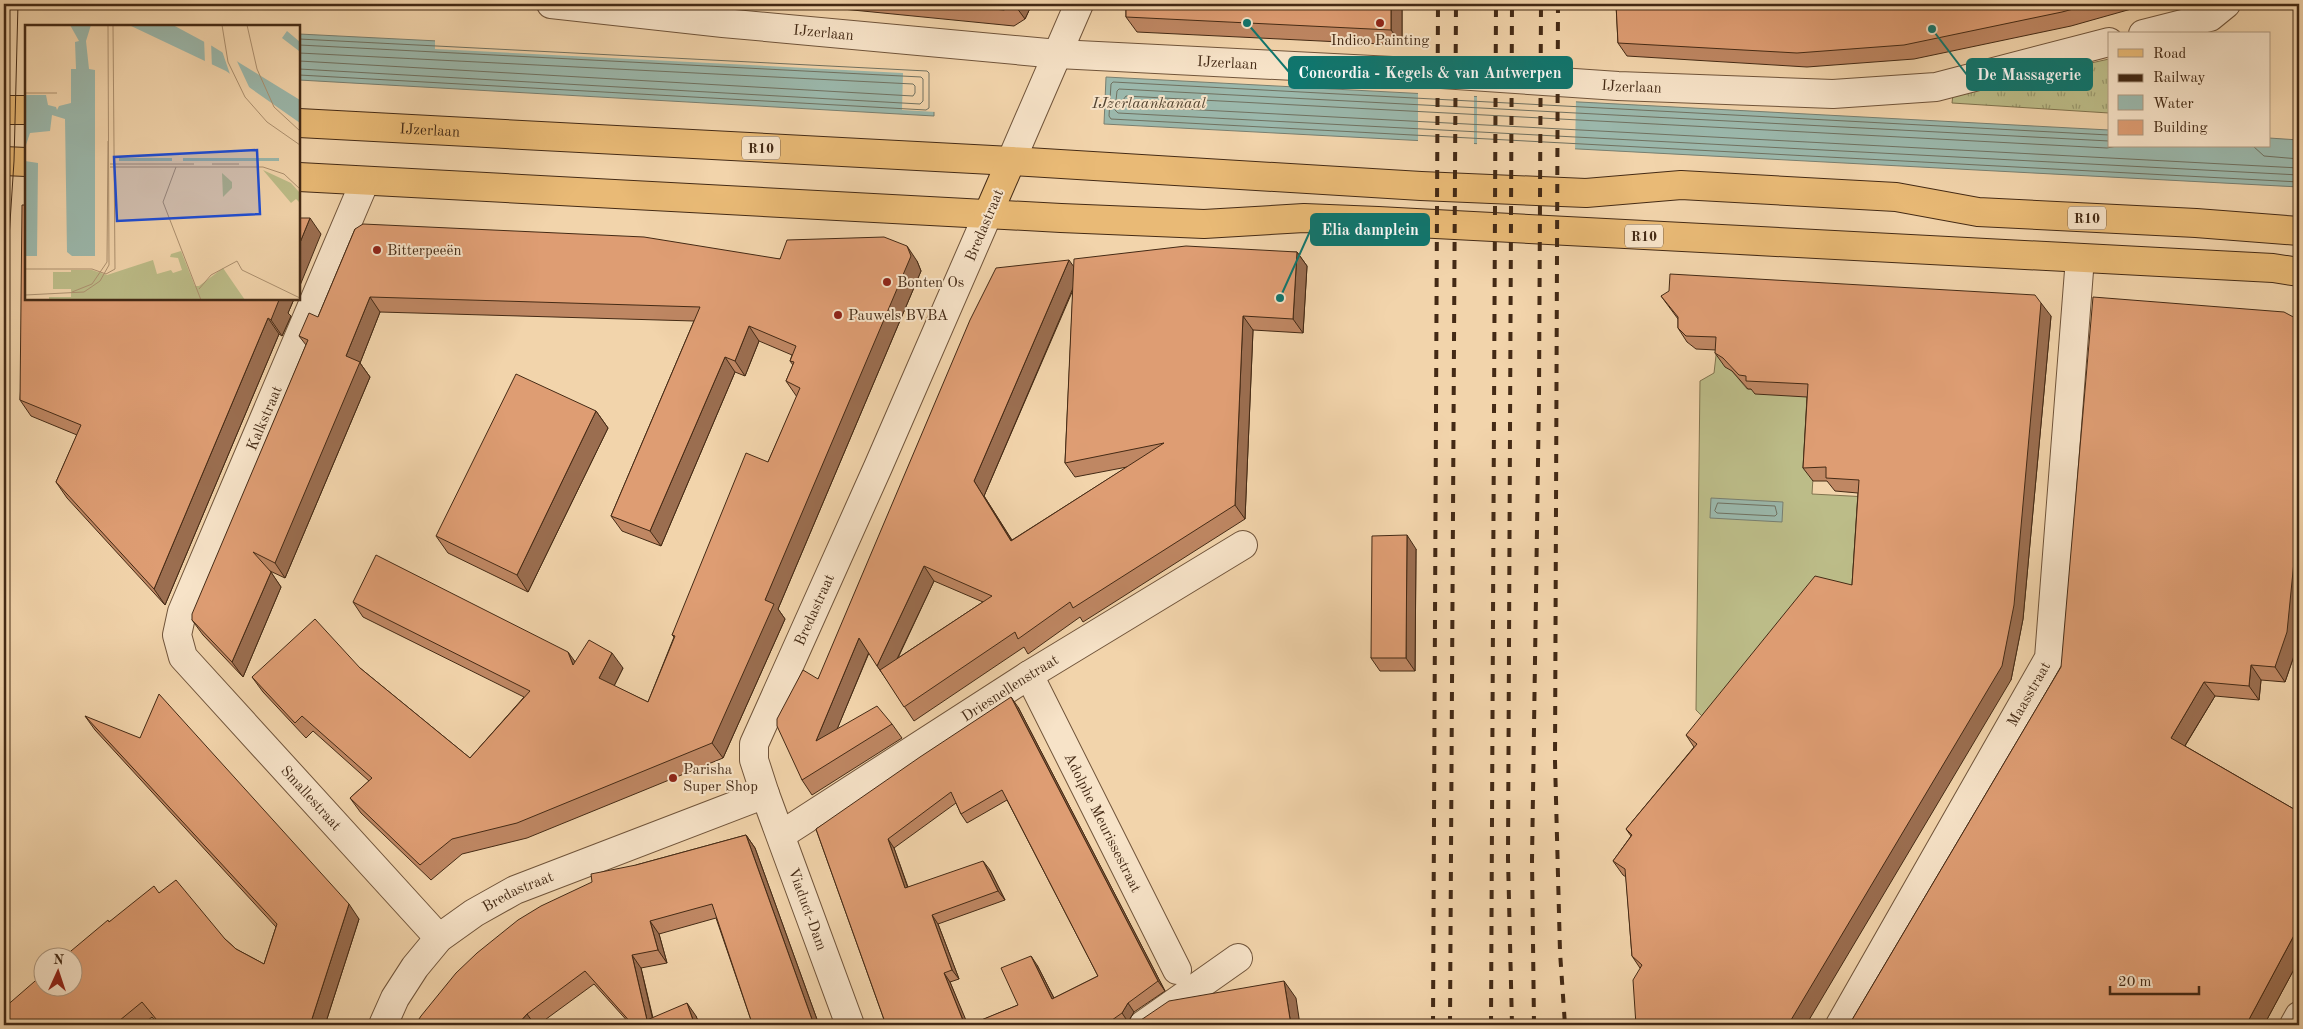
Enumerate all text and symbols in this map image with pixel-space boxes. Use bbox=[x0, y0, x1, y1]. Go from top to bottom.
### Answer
marker: Indico Painting bbox=[1374, 17, 1386, 29]
street label: IJzerlaan bbox=[792, 24, 854, 44]
inset map bbox=[25, 25, 300, 300]
legend bbox=[2108, 32, 2270, 148]
place label: Indico Painting bbox=[1331, 34, 1429, 49]
text: Road bbox=[2153, 47, 2187, 62]
street label: IJzerlaan bbox=[1197, 55, 1258, 73]
callout: Concordia - Kegels & van Antwerpen bbox=[1289, 57, 1572, 88]
callout: De Massagerie bbox=[1967, 59, 2092, 90]
text: Concordia - Kegels & van Antwerpen bbox=[1298, 66, 1562, 82]
text: De Massagerie bbox=[1977, 68, 2081, 84]
text: Railway bbox=[2153, 71, 2206, 86]
street label: IJzerlaan bbox=[1601, 79, 1662, 97]
water label: IJzerlaankanaal bbox=[1091, 96, 1206, 112]
text: Water bbox=[2153, 97, 2194, 112]
text: Building bbox=[2153, 121, 2208, 136]
street label: IJzerlaan bbox=[399, 122, 460, 141]
road number: R10 bbox=[742, 136, 780, 160]
street label: Bredastraat bbox=[964, 187, 1007, 264]
road number: R10 bbox=[2068, 207, 2106, 230]
callout: Elia damplein bbox=[1311, 214, 1429, 245]
text: Elia damplein bbox=[1321, 223, 1419, 239]
road number: R10 bbox=[1625, 225, 1663, 248]
marker: Bitterpeeën bbox=[371, 244, 383, 256]
place label: Bitterpeeën bbox=[387, 244, 462, 259]
marker: Bonten Os bbox=[881, 276, 893, 288]
place label: Bonten Os bbox=[897, 276, 964, 291]
marker: Pauwels BVBA bbox=[832, 309, 844, 321]
place label: Pauwels BVBA bbox=[848, 309, 949, 324]
street label: Kalkstraat bbox=[245, 384, 286, 453]
street label: Bredastraat bbox=[793, 572, 838, 648]
street label: Driesnellenstraat bbox=[959, 653, 1062, 725]
street label: Maasstraat bbox=[2006, 660, 2054, 730]
street label: Adolphe Meurissestraat bbox=[1061, 751, 1143, 895]
place label: Parisha Super Shop bbox=[683, 763, 758, 795]
street label: Smallestraat bbox=[277, 764, 343, 834]
marker: Parisha Super Shop bbox=[667, 772, 679, 784]
street label: Viaduct-Dam bbox=[785, 866, 828, 953]
street label: Bredastraat bbox=[480, 870, 556, 916]
north arrow bbox=[32, 946, 82, 996]
text: N bbox=[53, 953, 65, 967]
scale bar bbox=[2110, 964, 2199, 996]
text: 20 m bbox=[2118, 975, 2152, 990]

